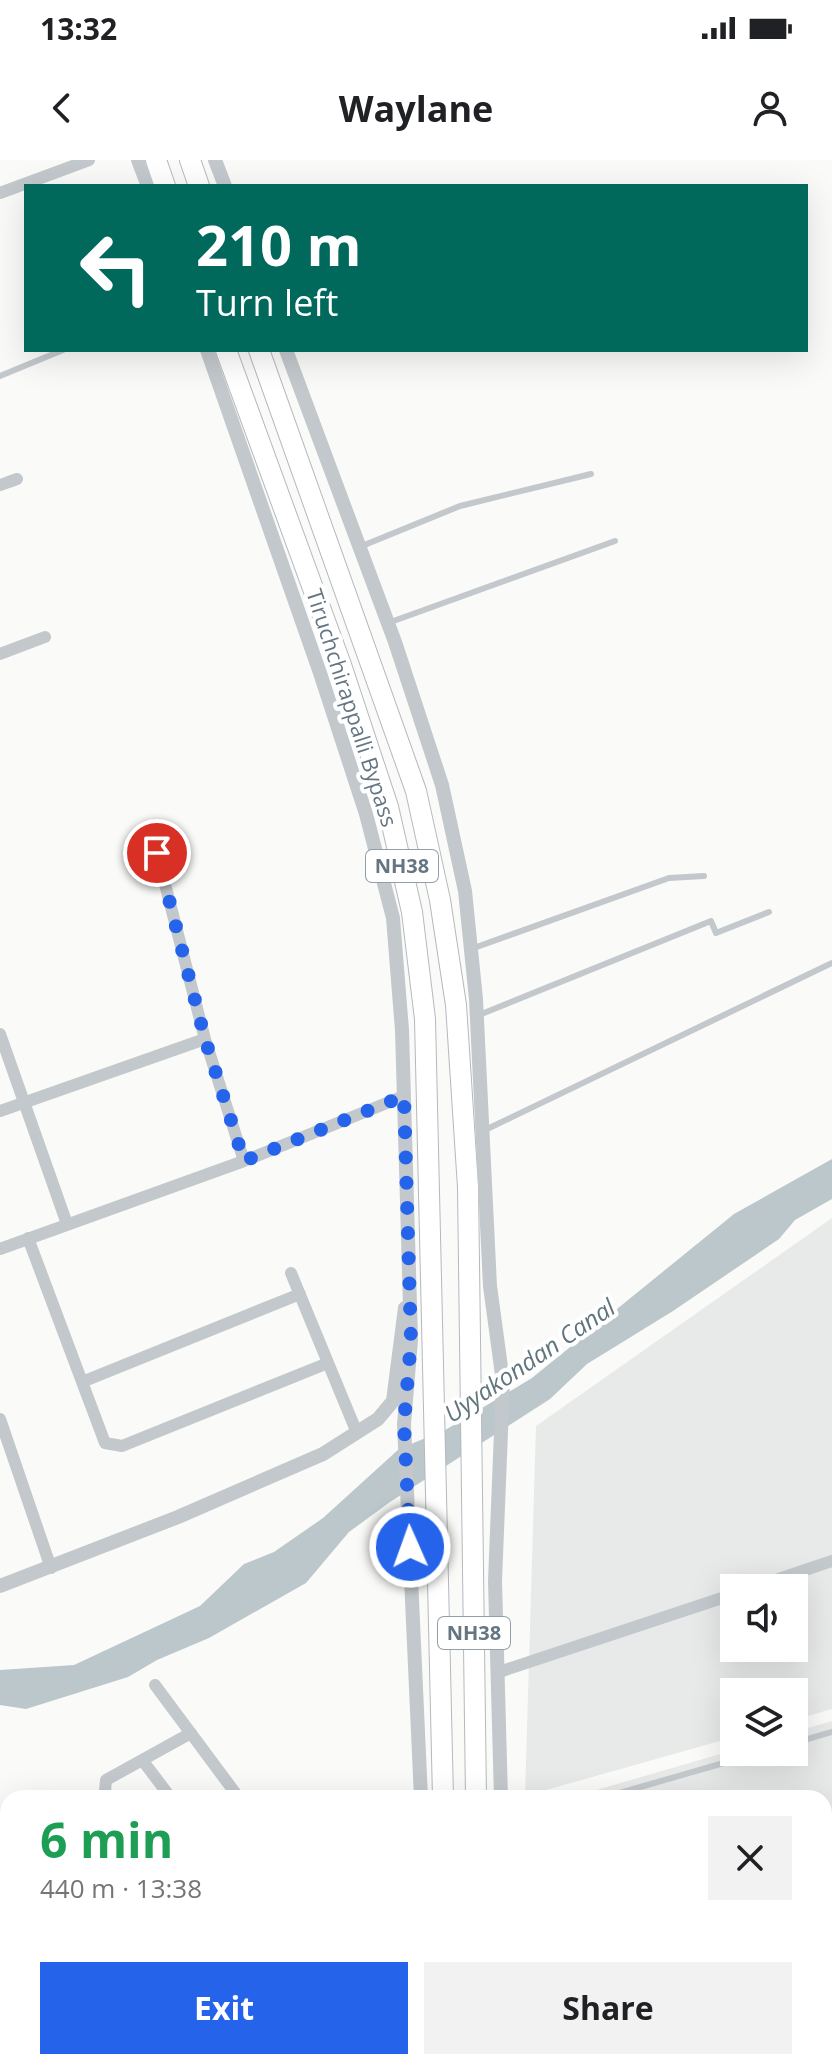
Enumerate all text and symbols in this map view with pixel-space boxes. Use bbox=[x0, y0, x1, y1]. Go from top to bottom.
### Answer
text: 13:32 bbox=[40, 8, 117, 49]
text: Waylane bbox=[339, 84, 493, 133]
icon: back bbox=[40, 86, 84, 130]
icon: person bbox=[748, 86, 792, 130]
text: 210 m bbox=[196, 206, 362, 282]
icon: left bbox=[64, 216, 168, 320]
text: Turn left bbox=[196, 278, 338, 327]
street label: Tiruchchirappalli Bypass bbox=[300, 585, 406, 830]
pin bbox=[123, 819, 191, 887]
icon: arrive bbox=[135, 831, 179, 875]
road number: NH38 bbox=[366, 850, 438, 882]
water label: Uyyakondan Canal bbox=[437, 1290, 622, 1429]
position arrow bbox=[368, 1505, 452, 1589]
map controls bbox=[720, 1574, 808, 1766]
button: sound bbox=[720, 1574, 808, 1662]
road number: NH38 bbox=[438, 1617, 510, 1649]
button: layers bbox=[720, 1678, 808, 1766]
text: 6 min bbox=[40, 1807, 173, 1872]
button: close bbox=[708, 1816, 792, 1900]
text: 440 m · 13:38 bbox=[40, 1870, 202, 1906]
button: Exit bbox=[40, 1962, 408, 2054]
button: Share bbox=[424, 1962, 792, 2054]

